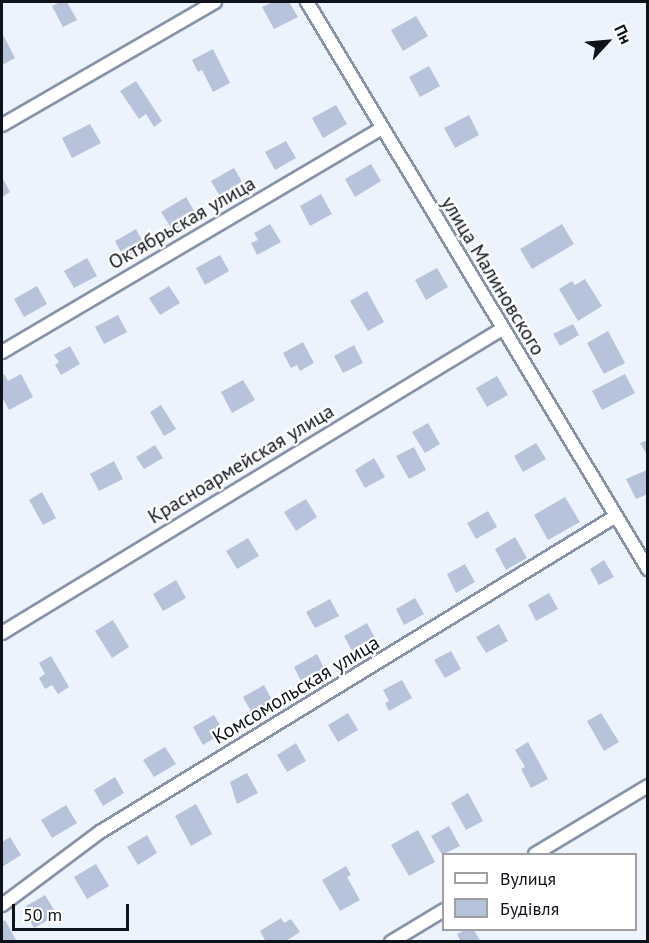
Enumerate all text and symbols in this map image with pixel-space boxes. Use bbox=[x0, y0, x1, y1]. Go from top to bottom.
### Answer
north arrow bbox=[577, 12, 637, 72]
text: Пн bbox=[610, 21, 636, 47]
street label: Октябрьская улица bbox=[104, 171, 260, 275]
street label: улица Малиновского bbox=[436, 192, 550, 360]
street label: Красноармейская улица bbox=[144, 399, 338, 529]
street label: Комсомольская улица bbox=[208, 631, 384, 749]
legend bbox=[442, 853, 637, 931]
text: Вулиця bbox=[500, 867, 556, 890]
scale bar bbox=[15, 892, 132, 930]
text: Будівля bbox=[500, 897, 559, 920]
text: 50 m bbox=[23, 903, 62, 926]

